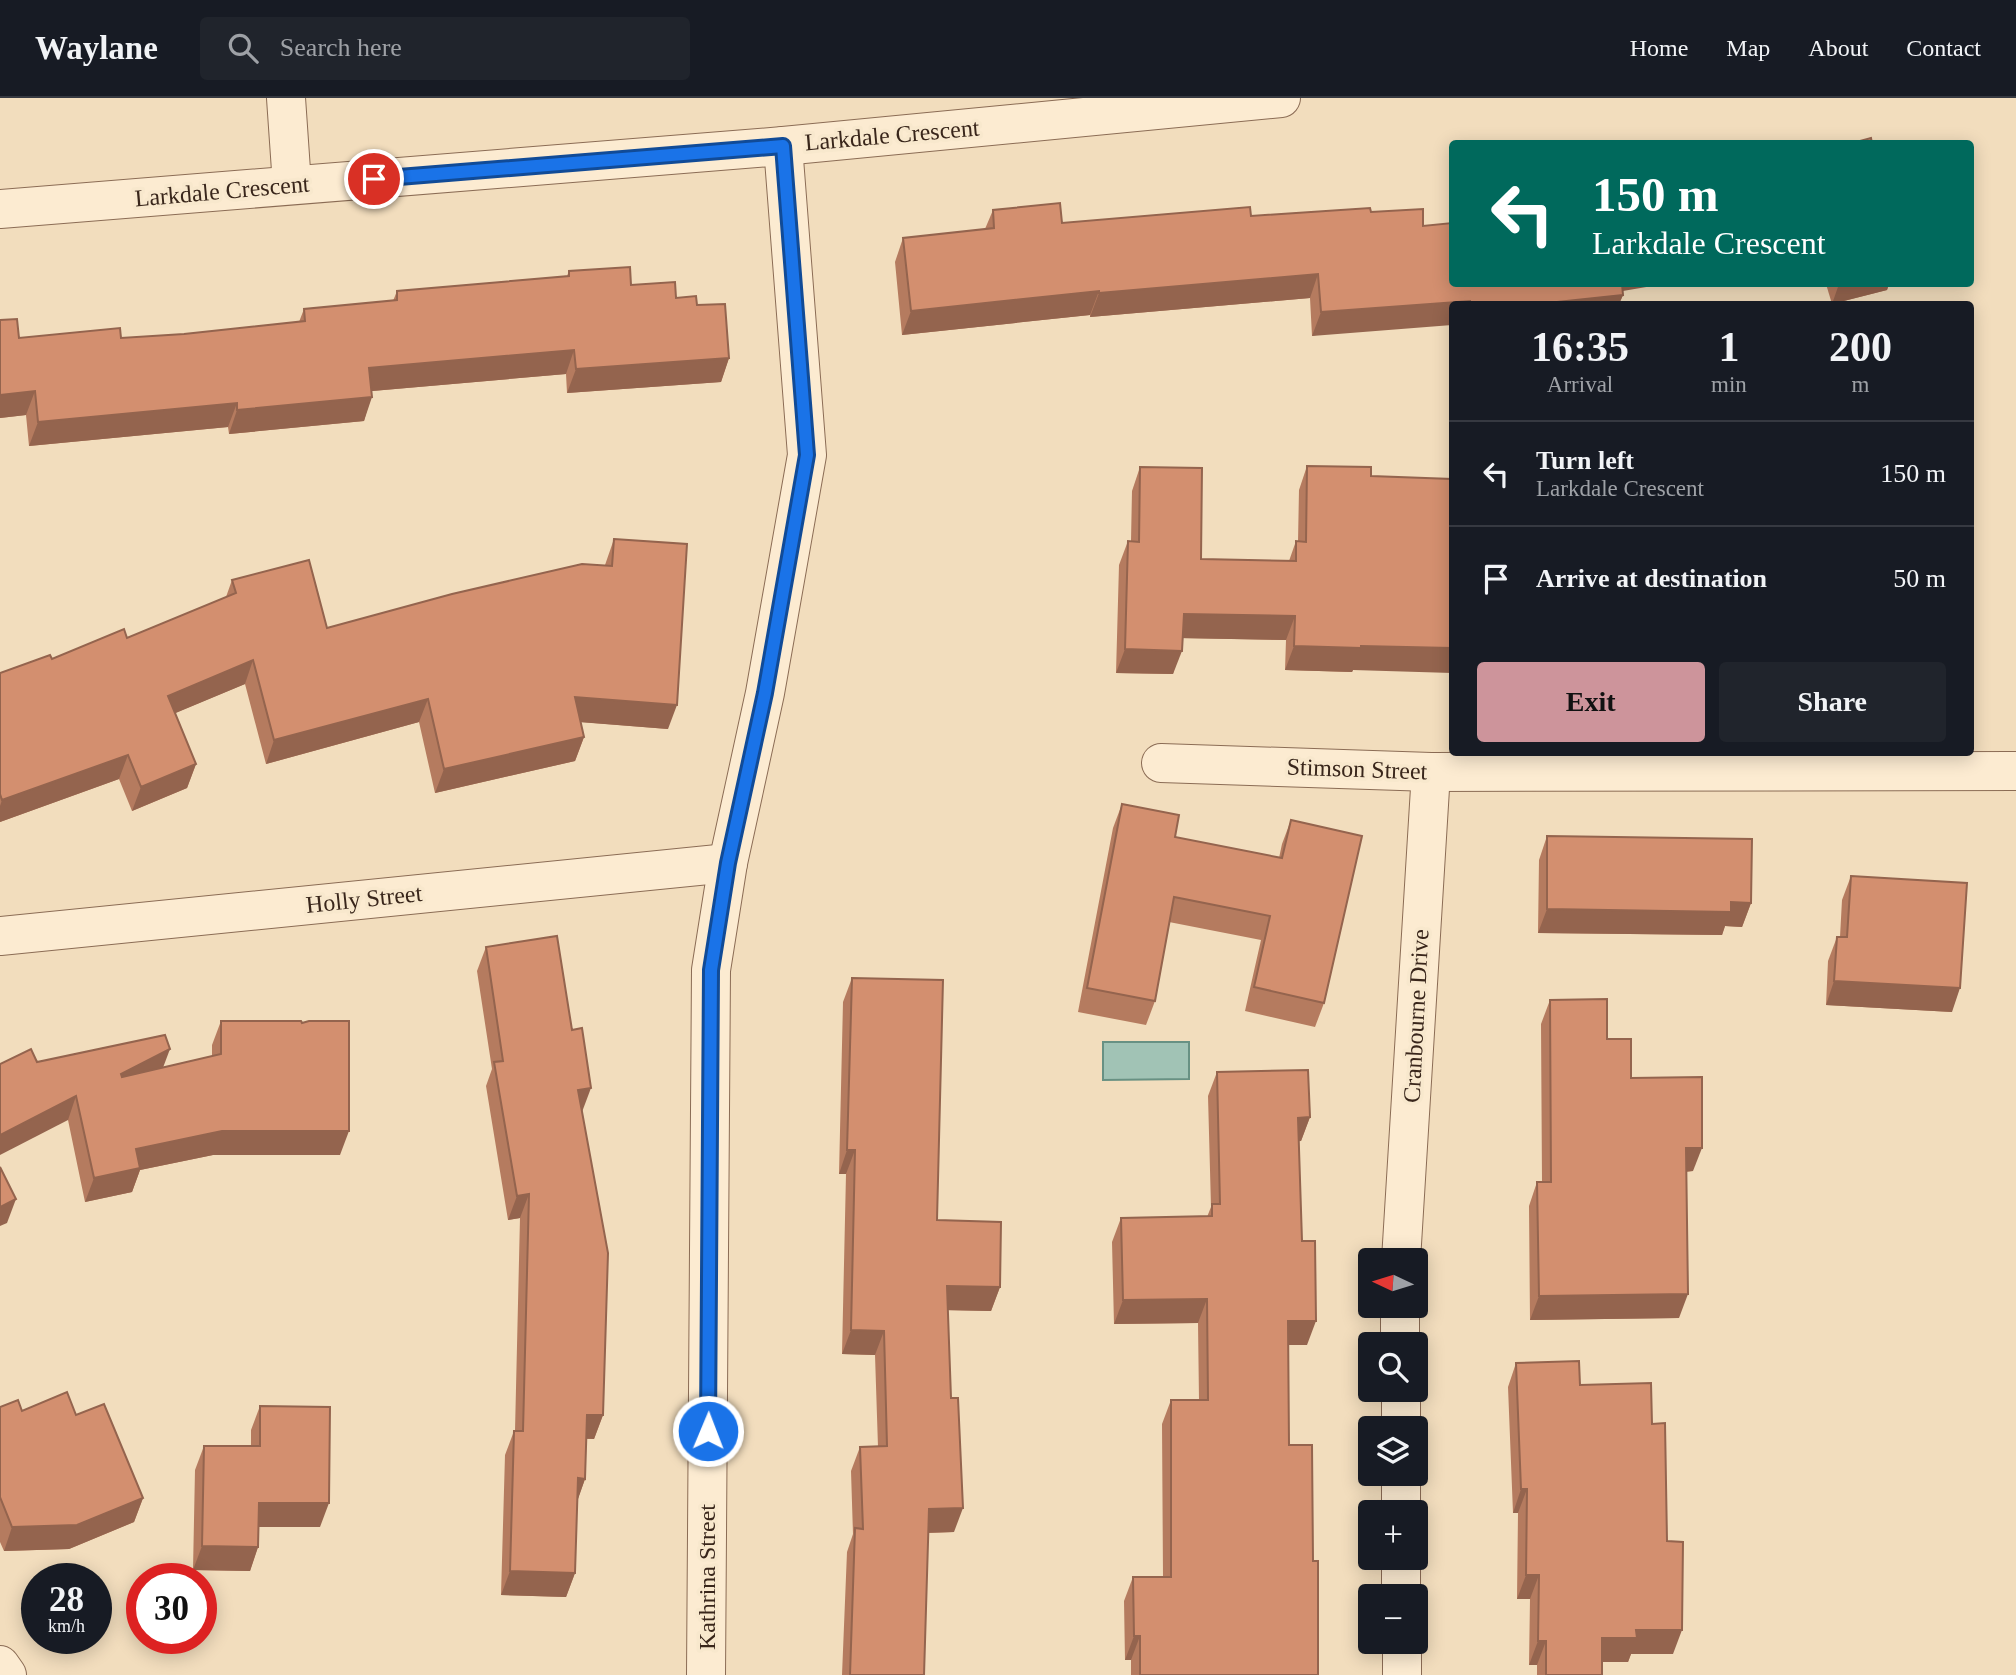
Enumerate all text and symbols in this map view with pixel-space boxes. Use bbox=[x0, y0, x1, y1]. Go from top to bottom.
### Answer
search box bbox=[200, 17, 690, 80]
icon: search bbox=[224, 29, 262, 67]
text: Waylane bbox=[35, 30, 158, 66]
text: Search here bbox=[280, 33, 402, 62]
text: Home bbox=[1630, 35, 1688, 61]
text: Map bbox=[1726, 35, 1770, 61]
text: About bbox=[1808, 35, 1868, 61]
text: Contact bbox=[1906, 35, 1981, 61]
street label: Larkdale Crescent bbox=[804, 114, 981, 156]
pin bbox=[344, 149, 404, 209]
icon: arrive bbox=[355, 160, 393, 198]
text: 150 m bbox=[1592, 167, 1719, 222]
icon: left bbox=[1477, 168, 1568, 259]
street label: Larkdale Crescent bbox=[134, 170, 311, 212]
text: Larkdale Crescent bbox=[1592, 225, 1826, 261]
text: 16:35 bbox=[1531, 324, 1629, 370]
text: 1 bbox=[1718, 324, 1739, 370]
text: 200 bbox=[1829, 324, 1892, 370]
text: Arrival bbox=[1547, 372, 1613, 397]
text: min bbox=[1711, 372, 1747, 397]
text: m bbox=[1851, 372, 1869, 397]
text: Turn left bbox=[1536, 446, 1634, 475]
icon: left bbox=[1477, 455, 1515, 493]
text: 150 m bbox=[1880, 459, 1946, 488]
text: Larkdale Crescent bbox=[1536, 476, 1704, 501]
icon: arrive bbox=[1477, 560, 1515, 598]
text: Arrive at destination bbox=[1536, 564, 1767, 593]
text: 50 m bbox=[1893, 564, 1946, 593]
button: Exit bbox=[1477, 662, 1705, 742]
button: Share bbox=[1719, 662, 1946, 742]
street label: Stimson Street bbox=[1286, 754, 1428, 784]
street label: Holly Street bbox=[305, 880, 424, 918]
street label: Cranbourne Drive bbox=[1398, 928, 1434, 1104]
north arrow bbox=[1358, 1248, 1428, 1318]
map controls bbox=[1358, 1248, 1428, 1654]
button: search bbox=[1358, 1332, 1428, 1402]
position arrow bbox=[671, 1394, 745, 1468]
button: layers bbox=[1358, 1416, 1428, 1486]
button: + bbox=[1358, 1500, 1428, 1570]
street label: Kathrina Street bbox=[694, 1504, 720, 1650]
speed limit sign: 30 bbox=[126, 1563, 217, 1654]
text: 28 bbox=[49, 1580, 84, 1619]
button: − bbox=[1358, 1584, 1428, 1654]
text: km/h bbox=[48, 1616, 85, 1636]

